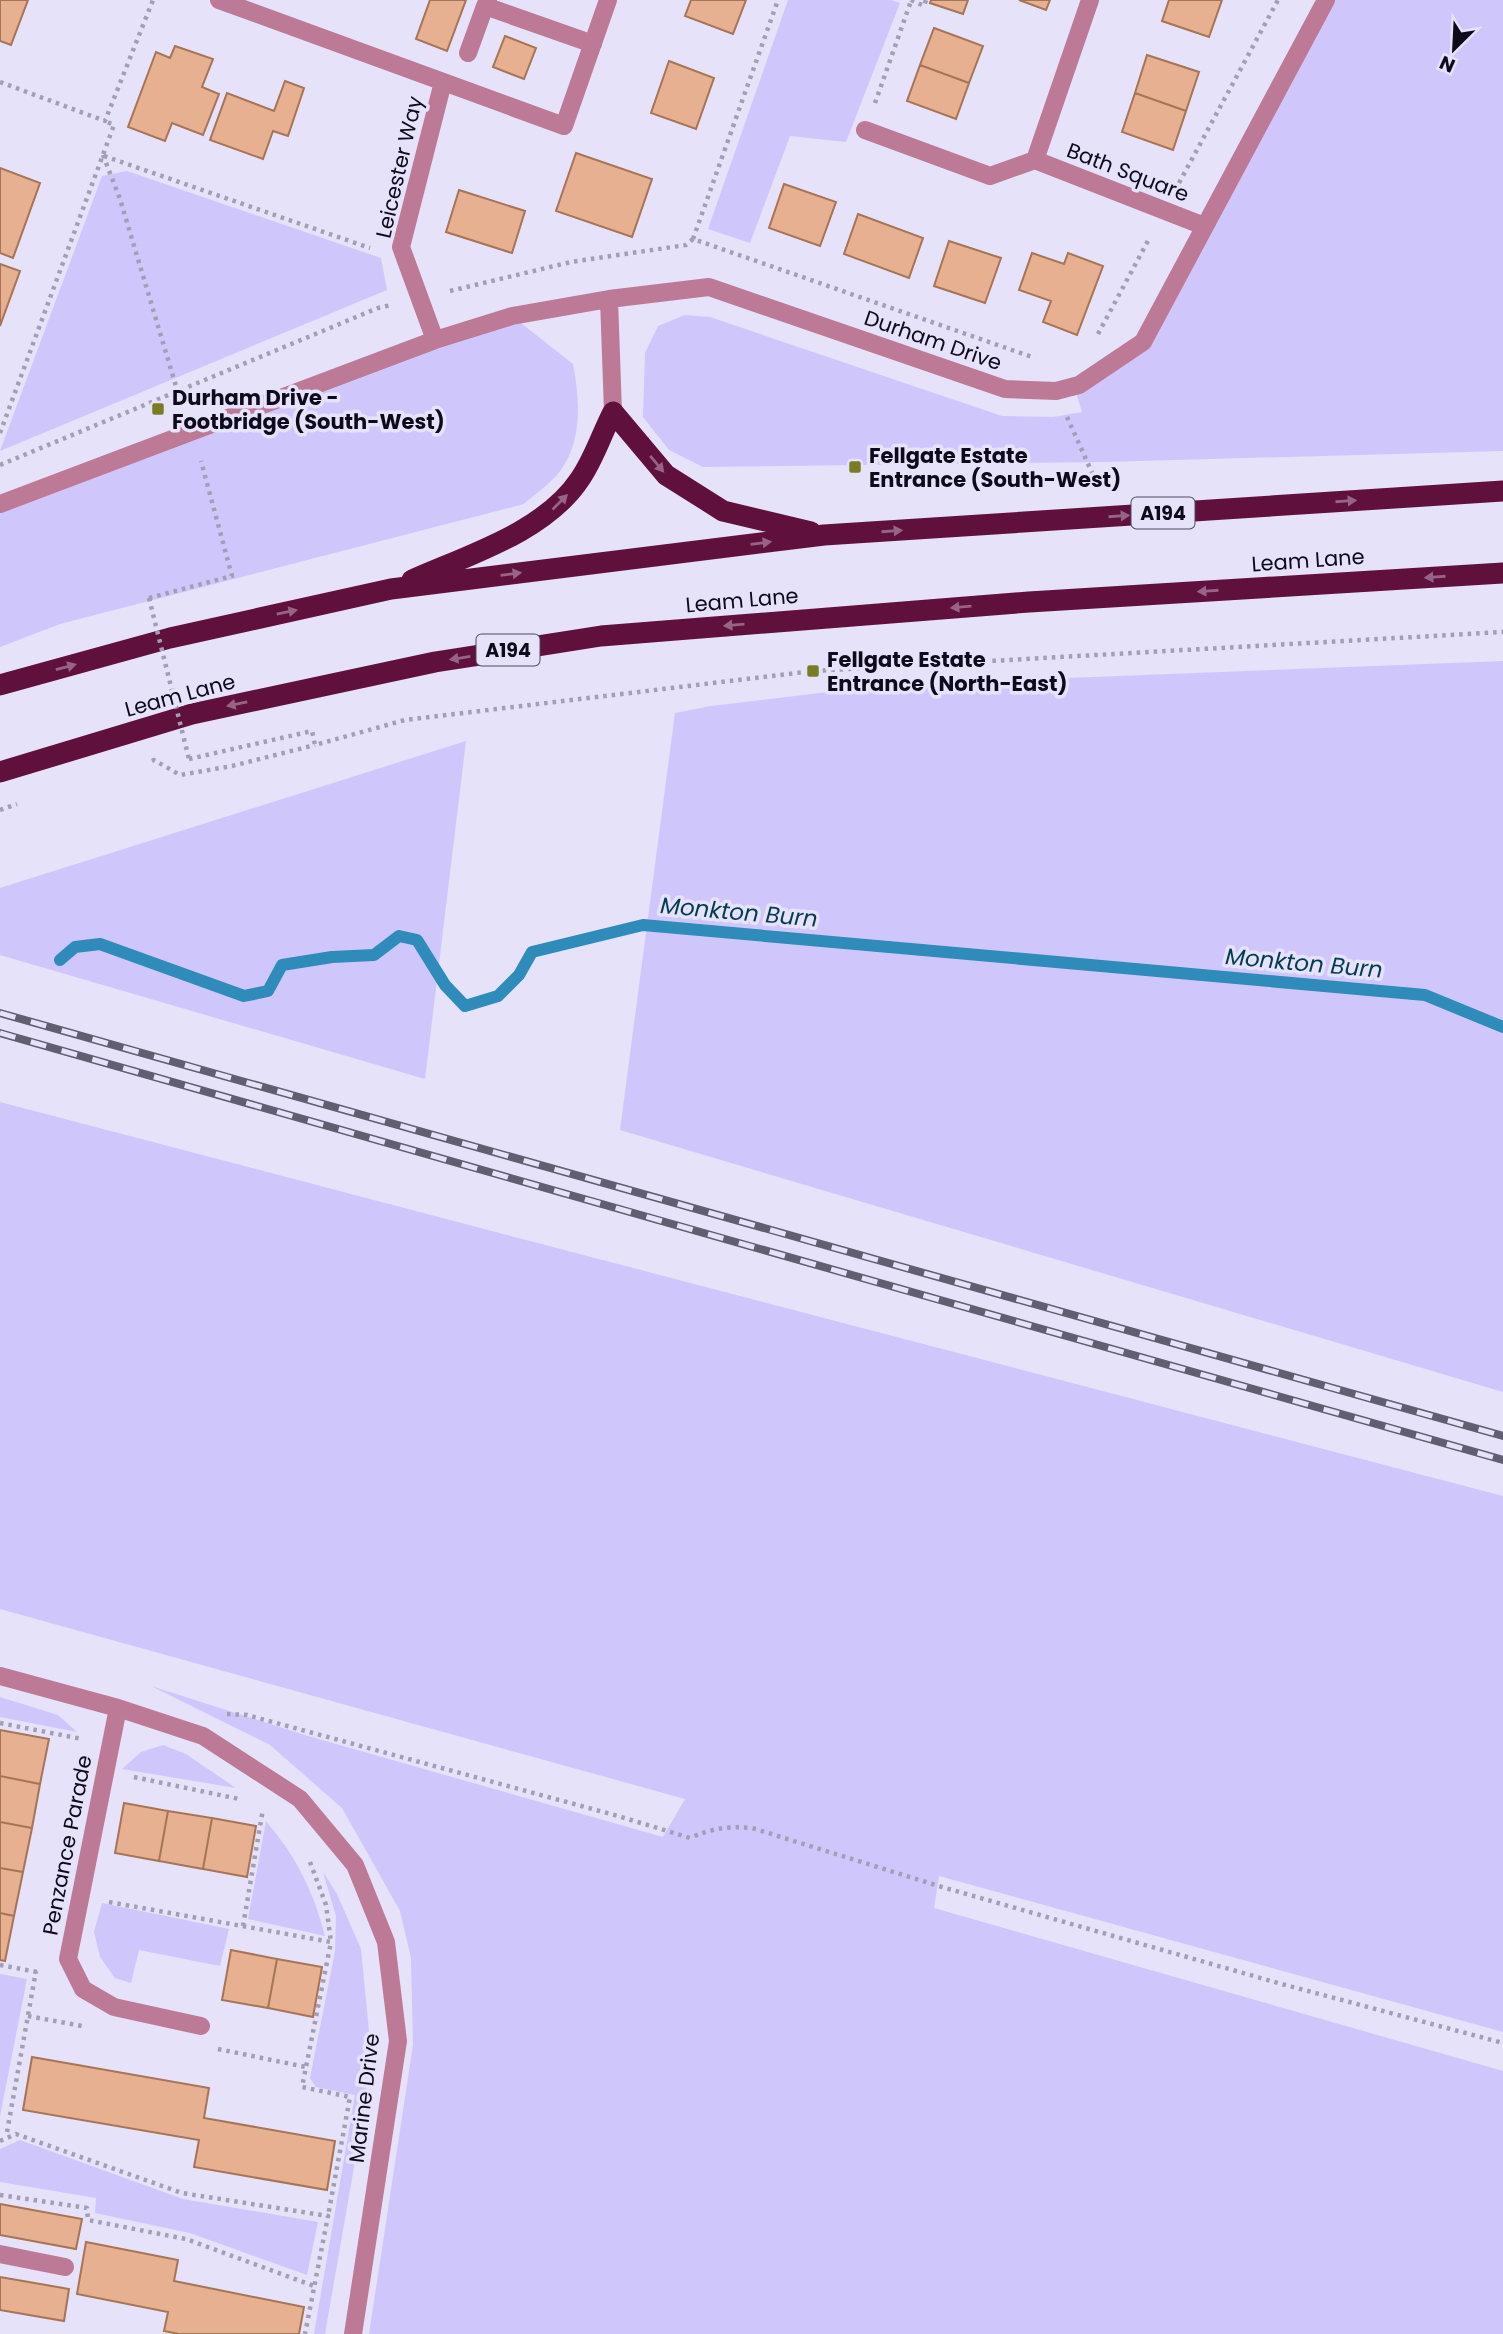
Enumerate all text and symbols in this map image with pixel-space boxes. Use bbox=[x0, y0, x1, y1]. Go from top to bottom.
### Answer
north arrow bbox=[1419, 14, 1489, 84]
text: N bbox=[1435, 49, 1459, 79]
street label: Leicester Way bbox=[369, 93, 429, 241]
street label: Bath Square bbox=[1063, 135, 1193, 209]
street label: Durham Drive bbox=[860, 303, 1006, 377]
place label: Durham Drive - Footbridge (South-West) bbox=[172, 383, 445, 436]
marker: Durham Drive - Footbridge (South-West) bbox=[150, 401, 166, 417]
place label: Fellgate Estate Entrance (South-West) bbox=[869, 441, 1121, 494]
one-way arrow bbox=[649, 455, 664, 472]
marker: Fellgate Estate Entrance (South-West) bbox=[847, 459, 863, 475]
one-way arrow bbox=[551, 494, 567, 511]
one-way arrow bbox=[1335, 495, 1357, 506]
road number: A194 bbox=[1132, 498, 1194, 528]
one-way arrow bbox=[1108, 510, 1130, 521]
one-way arrow bbox=[881, 525, 903, 536]
one-way arrow bbox=[750, 538, 772, 549]
street label: Leam Lane bbox=[1250, 542, 1366, 578]
one-way arrow bbox=[500, 569, 522, 580]
one-way arrow bbox=[1424, 572, 1446, 583]
street label: Leam Lane bbox=[684, 581, 800, 619]
one-way arrow bbox=[1197, 586, 1219, 597]
one-way arrow bbox=[950, 602, 972, 613]
one-way arrow bbox=[276, 607, 298, 618]
one-way arrow bbox=[723, 620, 745, 631]
road number: A194 bbox=[476, 635, 540, 666]
place label: Fellgate Estate Entrance (North-East) bbox=[827, 645, 1067, 698]
one-way arrow bbox=[448, 653, 470, 664]
one-way arrow bbox=[55, 661, 77, 672]
marker: Fellgate Estate Entrance (North-East) bbox=[805, 663, 821, 679]
street label: Leam Lane bbox=[122, 666, 238, 724]
one-way arrow bbox=[226, 699, 248, 710]
water label: Monkton Burn bbox=[659, 889, 819, 935]
water label: Monkton Burn bbox=[1224, 940, 1384, 986]
street label: Penzance Parade bbox=[35, 1753, 99, 1937]
street label: Marine Drive bbox=[342, 2032, 386, 2164]

